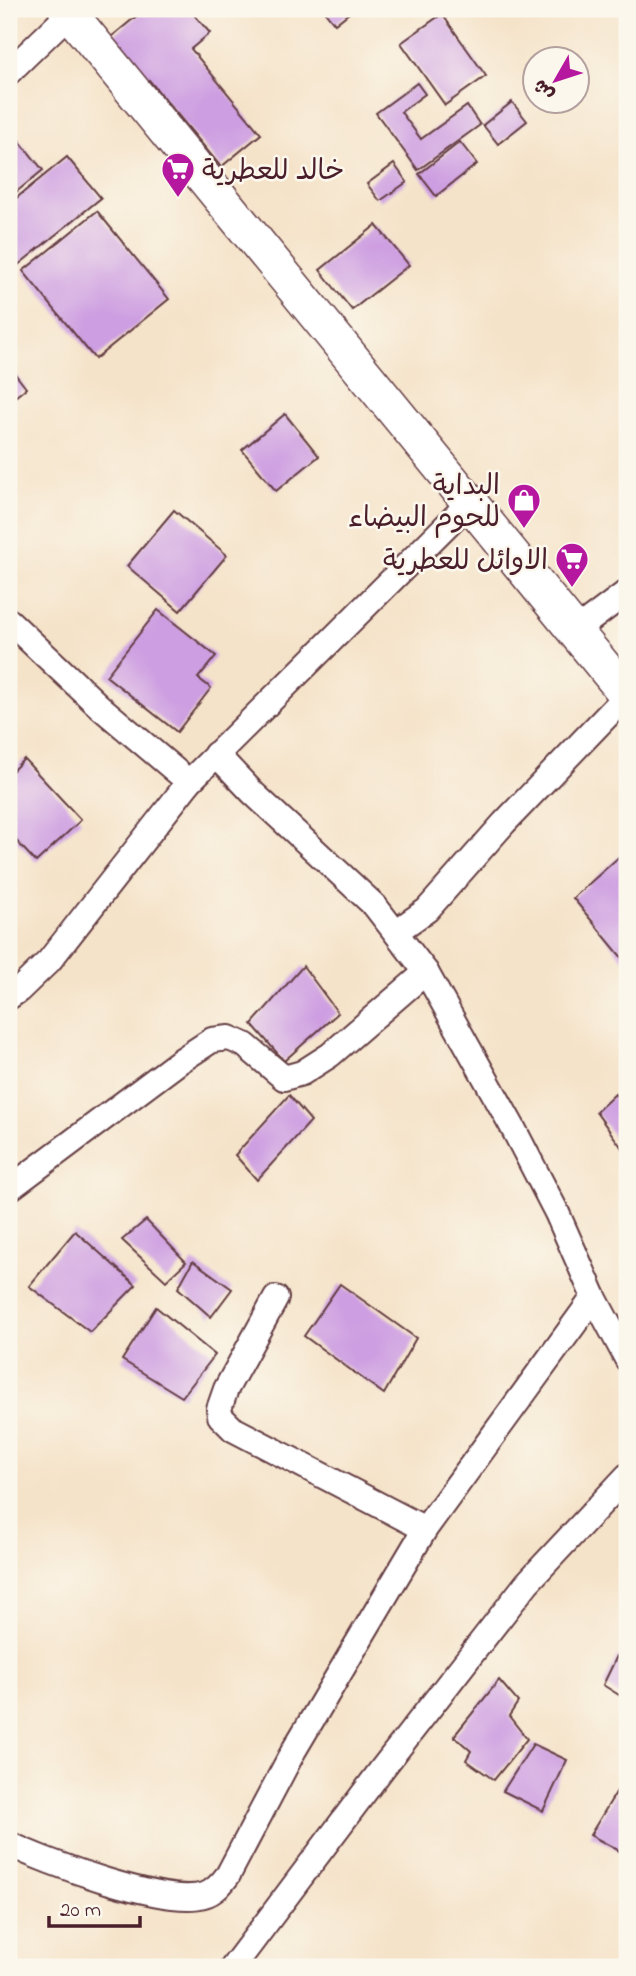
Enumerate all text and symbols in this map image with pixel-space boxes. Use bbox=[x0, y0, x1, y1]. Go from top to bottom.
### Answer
north arrow bbox=[520, 46, 590, 116]
text: ش bbox=[528, 72, 562, 106]
supermarket icon: خالد للعطرية bbox=[159, 150, 197, 199]
place label: خالد للعطرية bbox=[202, 152, 344, 193]
place label: البداية للحوم البيضاء bbox=[348, 467, 500, 540]
shop icon: البداية للحوم البيضاء bbox=[505, 481, 543, 530]
supermarket icon: الاوائل للعطرية bbox=[553, 540, 591, 589]
place label: الاوائل للعطرية bbox=[383, 542, 548, 583]
scale bar bbox=[49, 1885, 140, 1929]
text: 20 m bbox=[60, 1896, 101, 1926]

